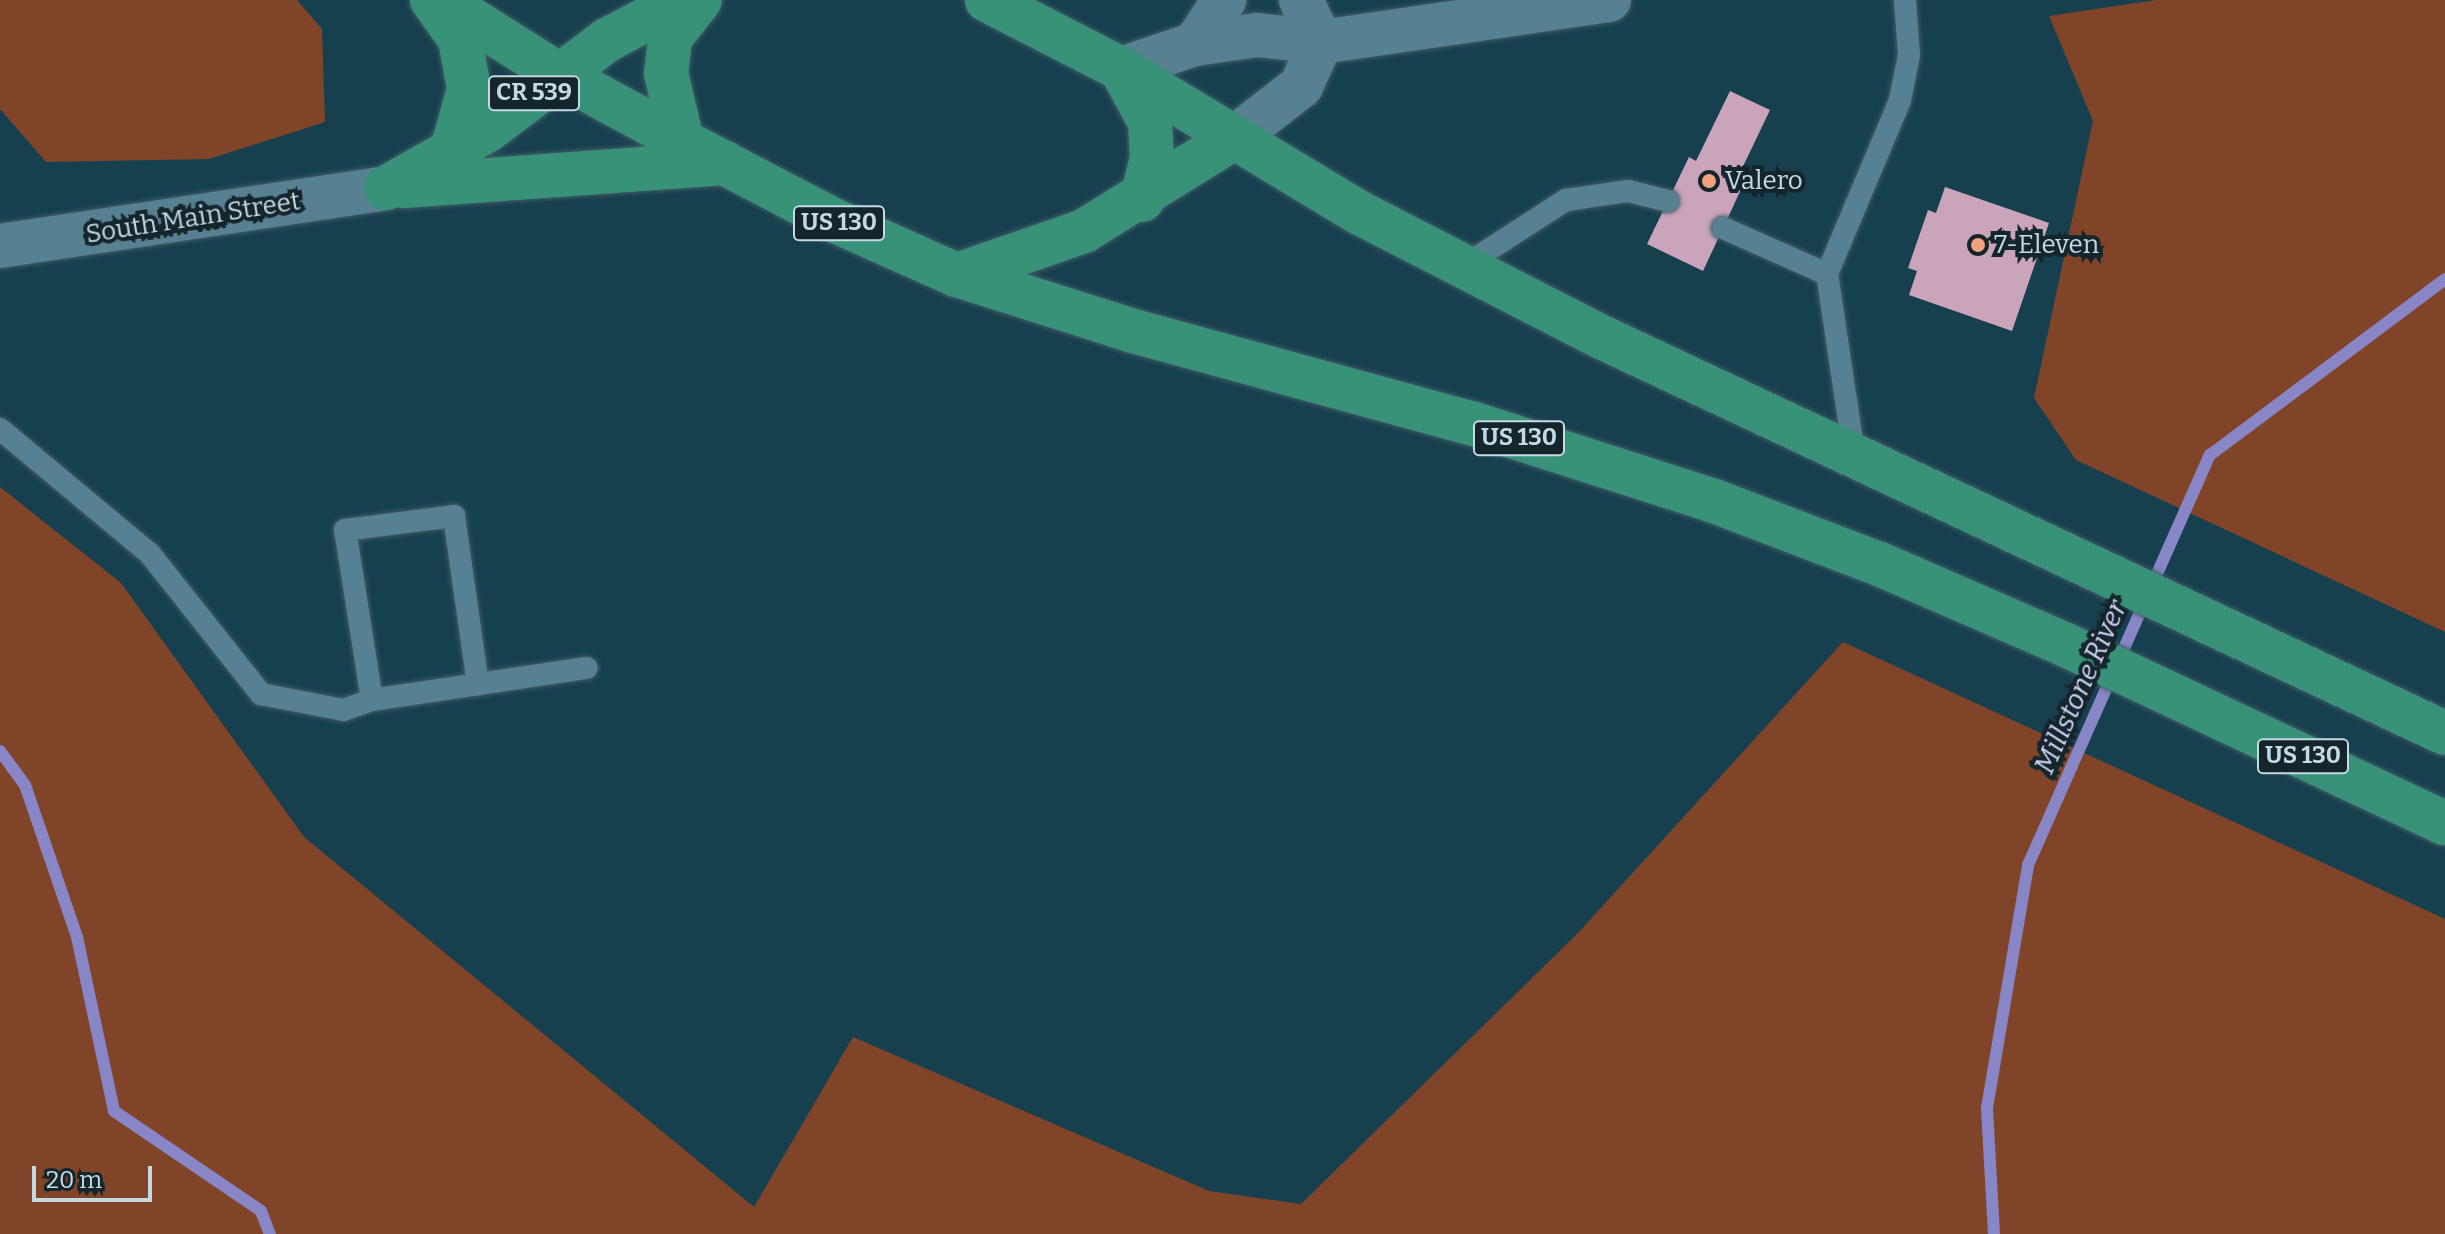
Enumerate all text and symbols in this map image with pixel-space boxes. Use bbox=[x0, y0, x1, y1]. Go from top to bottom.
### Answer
road number: CR 539 bbox=[488, 73, 580, 113]
place label: Valero bbox=[1725, 165, 1803, 197]
marker: Valero bbox=[1700, 172, 1718, 190]
street label: South Main Street bbox=[84, 186, 302, 250]
road number: US 130 bbox=[793, 203, 885, 243]
place label: 7-Eleven bbox=[1994, 229, 2099, 261]
marker: 7-Eleven bbox=[1969, 236, 1987, 254]
road number: US 130 bbox=[1473, 418, 1565, 458]
water label: Millstone River bbox=[2028, 595, 2134, 779]
road number: US 130 bbox=[2257, 736, 2349, 776]
scale bar bbox=[36, 1150, 156, 1200]
text: 20 m bbox=[46, 1166, 102, 1194]

